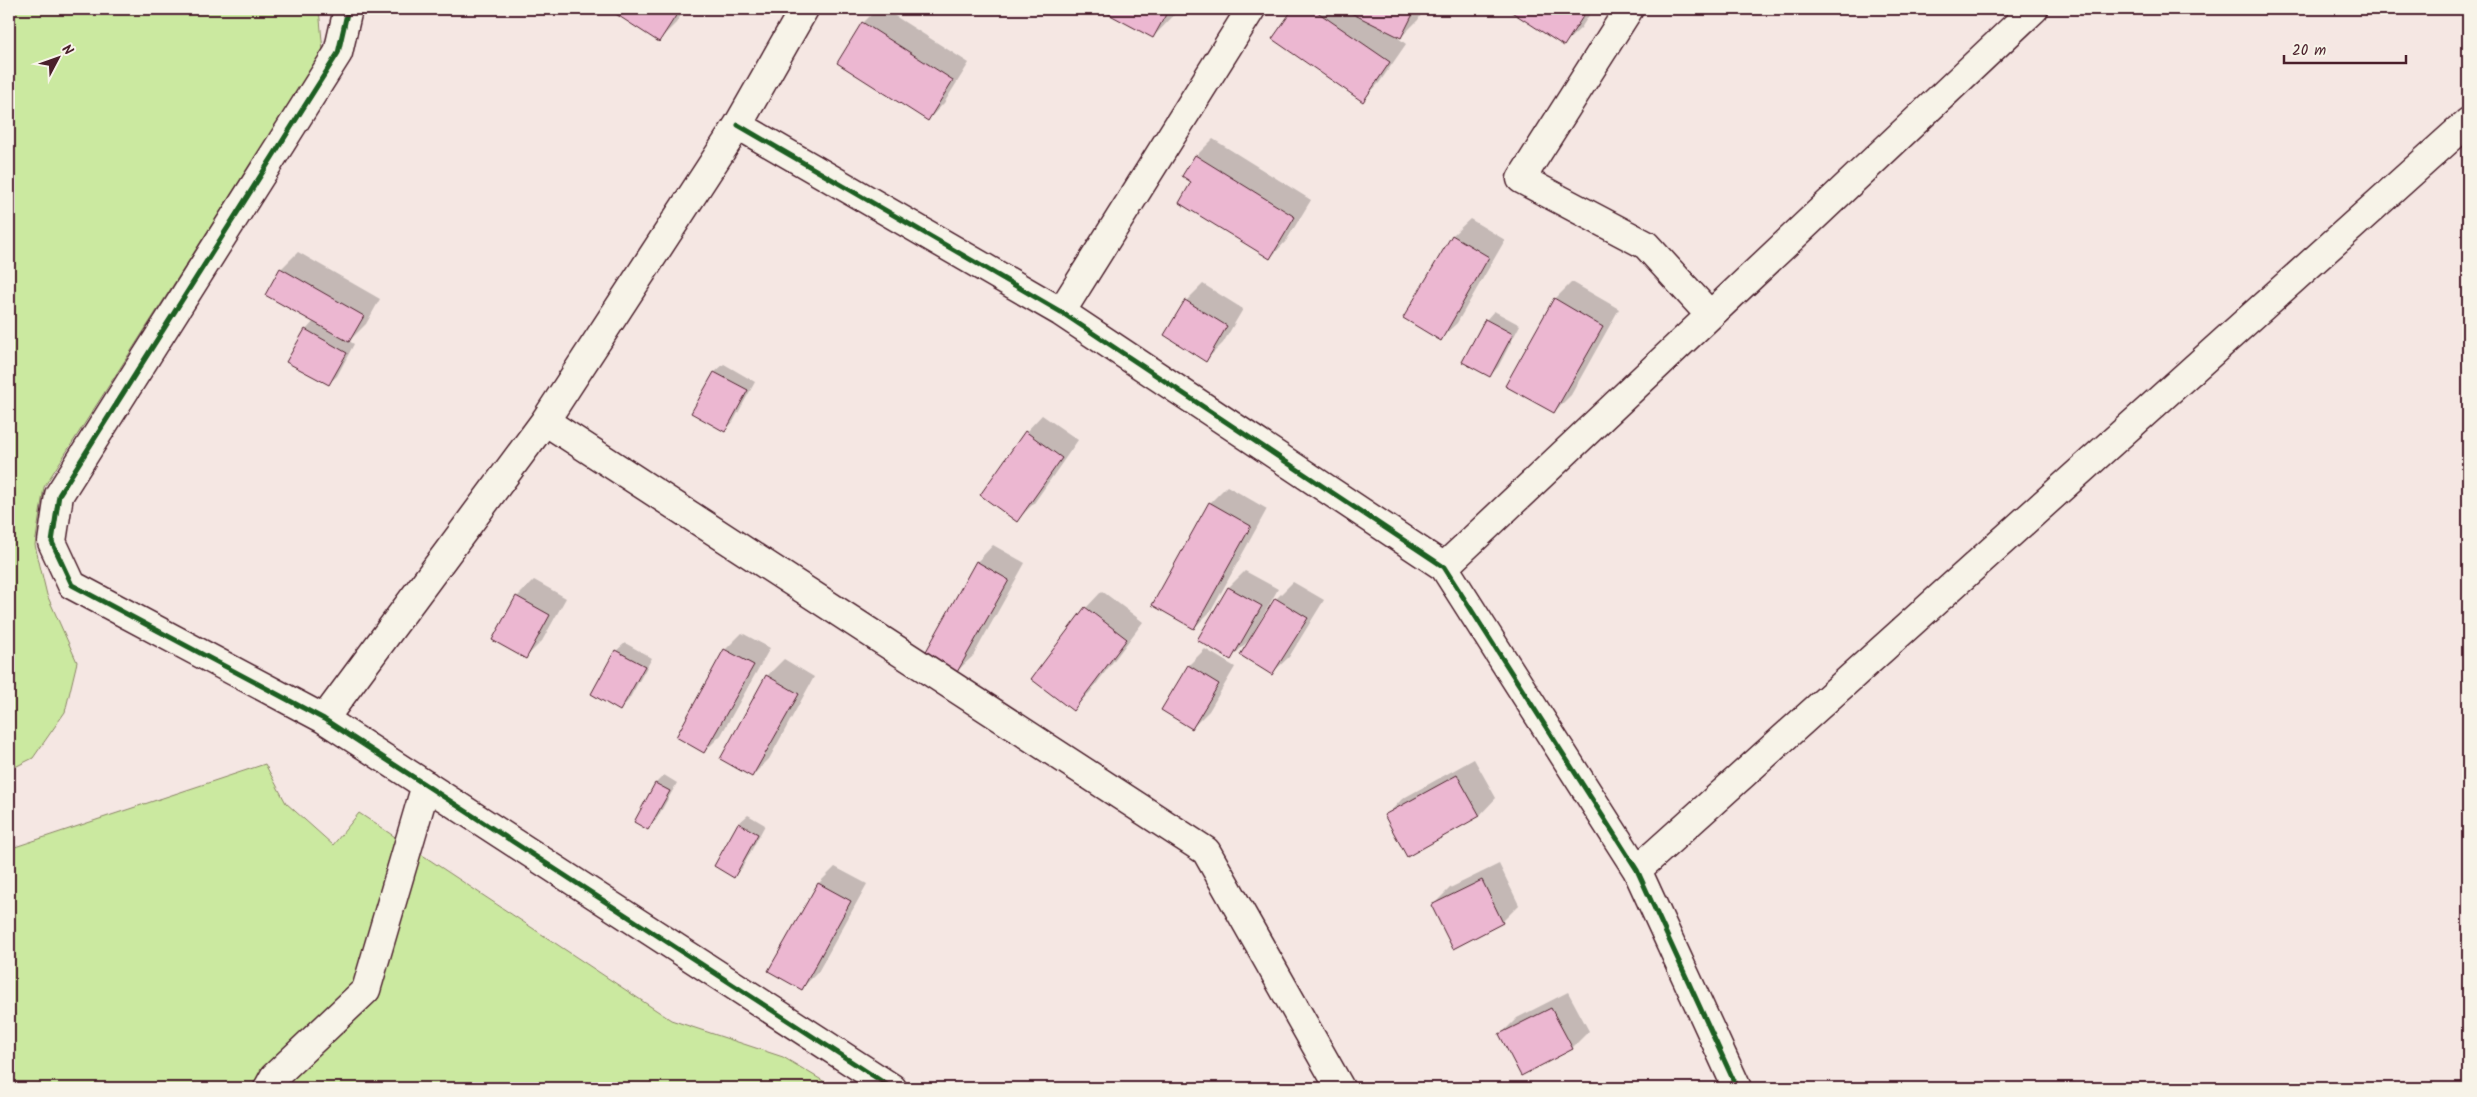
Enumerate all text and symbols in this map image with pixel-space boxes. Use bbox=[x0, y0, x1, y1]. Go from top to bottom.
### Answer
north arrow bbox=[32, 32, 82, 82]
scale bar bbox=[2284, 32, 2407, 64]
text: 20 m bbox=[2292, 39, 2326, 63]
text: N bbox=[56, 40, 78, 61]

